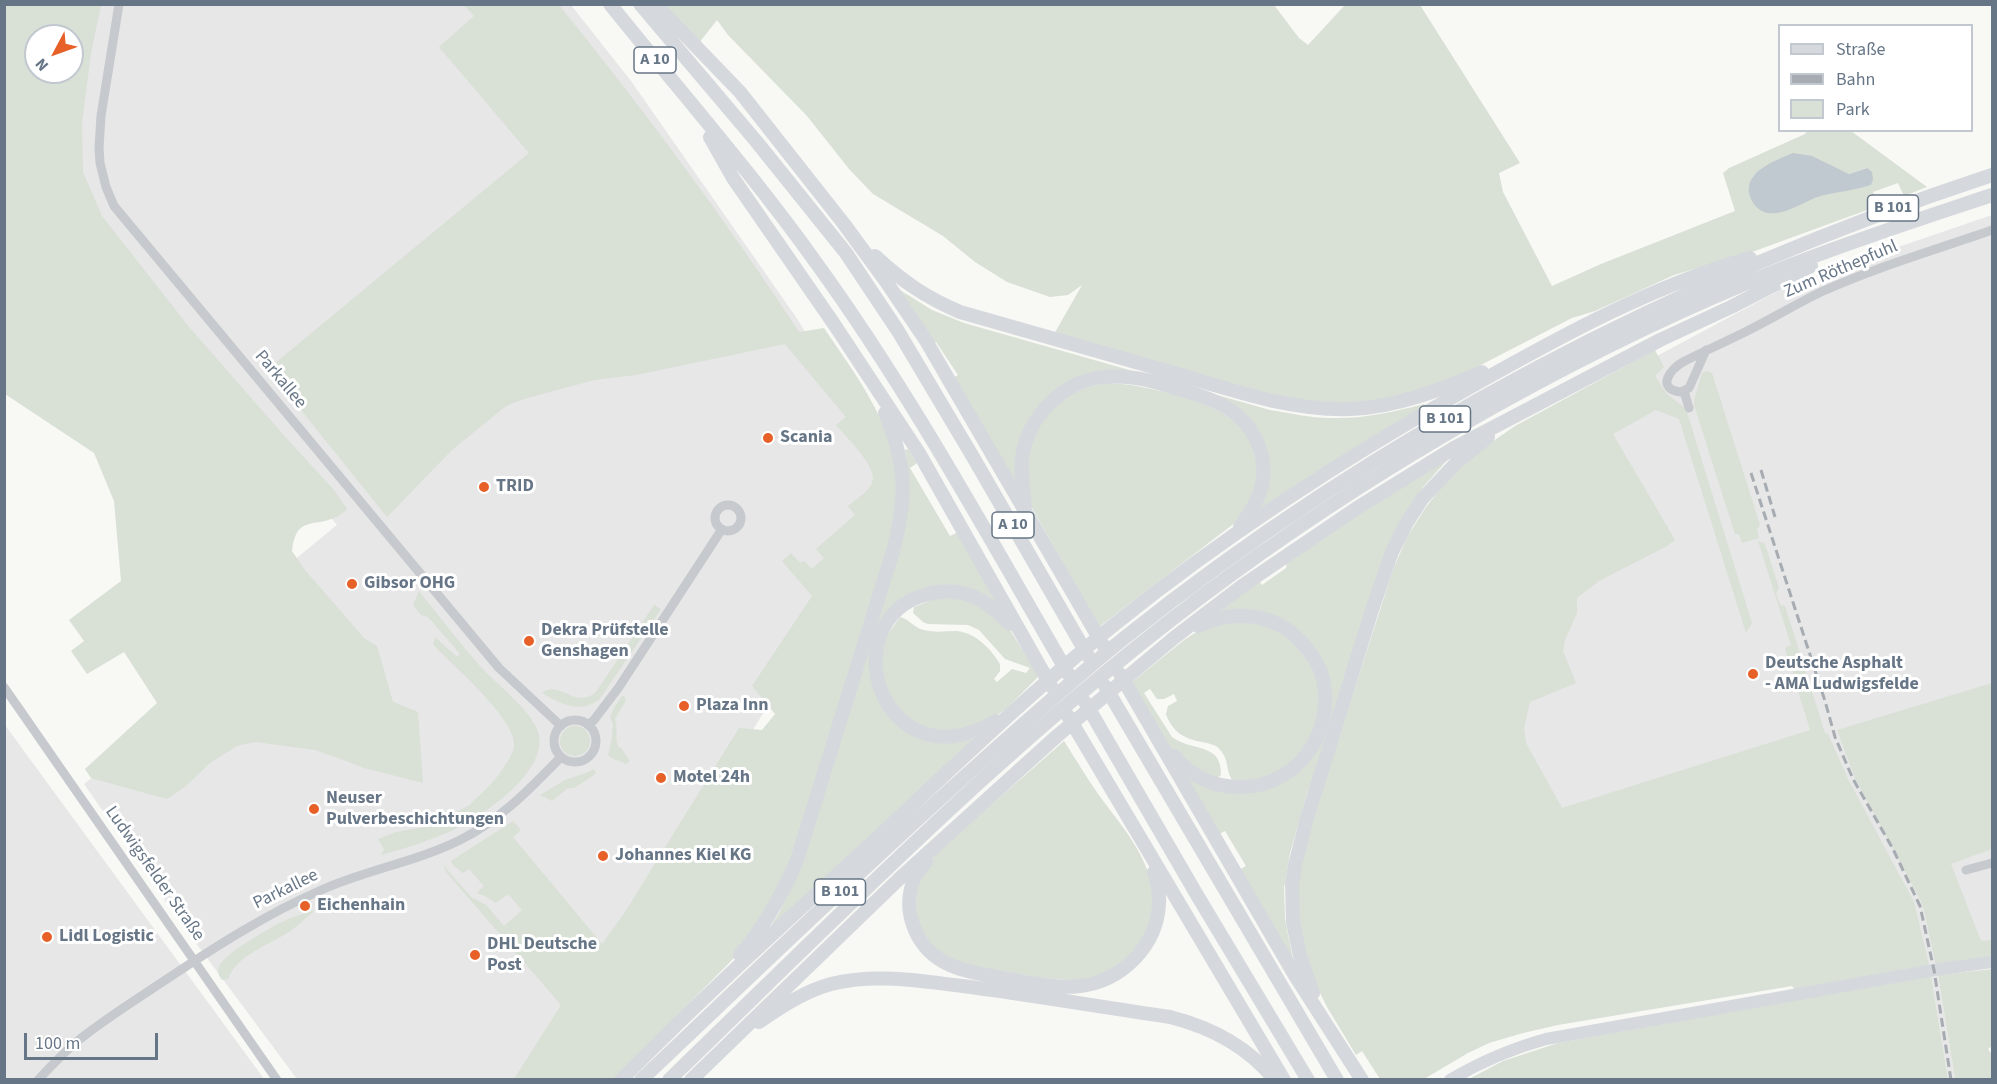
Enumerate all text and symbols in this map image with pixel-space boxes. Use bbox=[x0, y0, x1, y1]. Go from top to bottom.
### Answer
north arrow bbox=[24, 24, 84, 84]
legend bbox=[1778, 24, 1973, 132]
text: Straße bbox=[1836, 37, 1885, 62]
road number: A 10 bbox=[634, 47, 676, 73]
text: N bbox=[30, 53, 54, 76]
text: Bahn bbox=[1836, 67, 1875, 92]
text: Park bbox=[1836, 97, 1870, 122]
road number: B 101 bbox=[1868, 195, 1918, 221]
street label: Zum Röthepfuhl bbox=[1781, 236, 1901, 304]
street label: Parkallee bbox=[249, 346, 311, 414]
road number: B 101 bbox=[1420, 406, 1470, 432]
place label: Scania bbox=[780, 427, 832, 449]
marker: Scania bbox=[761, 431, 775, 445]
place label: TRID bbox=[496, 476, 534, 498]
marker: TRID bbox=[477, 480, 491, 494]
road number: A 10 bbox=[992, 512, 1034, 538]
place label: Gibsor OHG bbox=[364, 573, 455, 595]
marker: Gibsor OHG bbox=[345, 577, 359, 591]
place label: Dekra Prüfstelle Genshagen bbox=[541, 620, 669, 662]
marker: Dekra Prüfstelle Genshagen bbox=[522, 634, 536, 648]
place label: Deutsche Asphalt - AMA Ludwigsfelde bbox=[1765, 653, 1919, 696]
marker: Deutsche Asphalt - AMA Ludwigsfelde bbox=[1746, 667, 1760, 681]
place label: Plaza Inn bbox=[696, 695, 768, 717]
marker: Plaza Inn bbox=[677, 699, 691, 713]
place label: Motel 24h bbox=[673, 767, 750, 789]
marker: Motel 24h bbox=[654, 771, 668, 785]
place label: Neuser Pulverbeschichtungen bbox=[326, 788, 504, 830]
marker: Neuser Pulverbeschichtungen bbox=[307, 802, 321, 816]
street label: Ludwigsfelder Straße bbox=[100, 803, 208, 945]
place label: Johannes Kiel KG bbox=[615, 845, 752, 867]
marker: Johannes Kiel KG bbox=[596, 849, 610, 863]
street label: Parkallee bbox=[250, 865, 322, 915]
road number: B 101 bbox=[814, 879, 866, 905]
place label: Eichenhain bbox=[317, 895, 405, 917]
marker: Eichenhain bbox=[298, 899, 312, 913]
place label: Lidl Logistic bbox=[59, 926, 154, 948]
marker: Lidl Logistic bbox=[40, 930, 54, 944]
place label: DHL Deutsche Post bbox=[487, 934, 597, 976]
marker: DHL Deutsche Post bbox=[468, 948, 482, 962]
scale bar bbox=[27, 1021, 160, 1059]
text: 100 m bbox=[35, 1031, 80, 1056]

